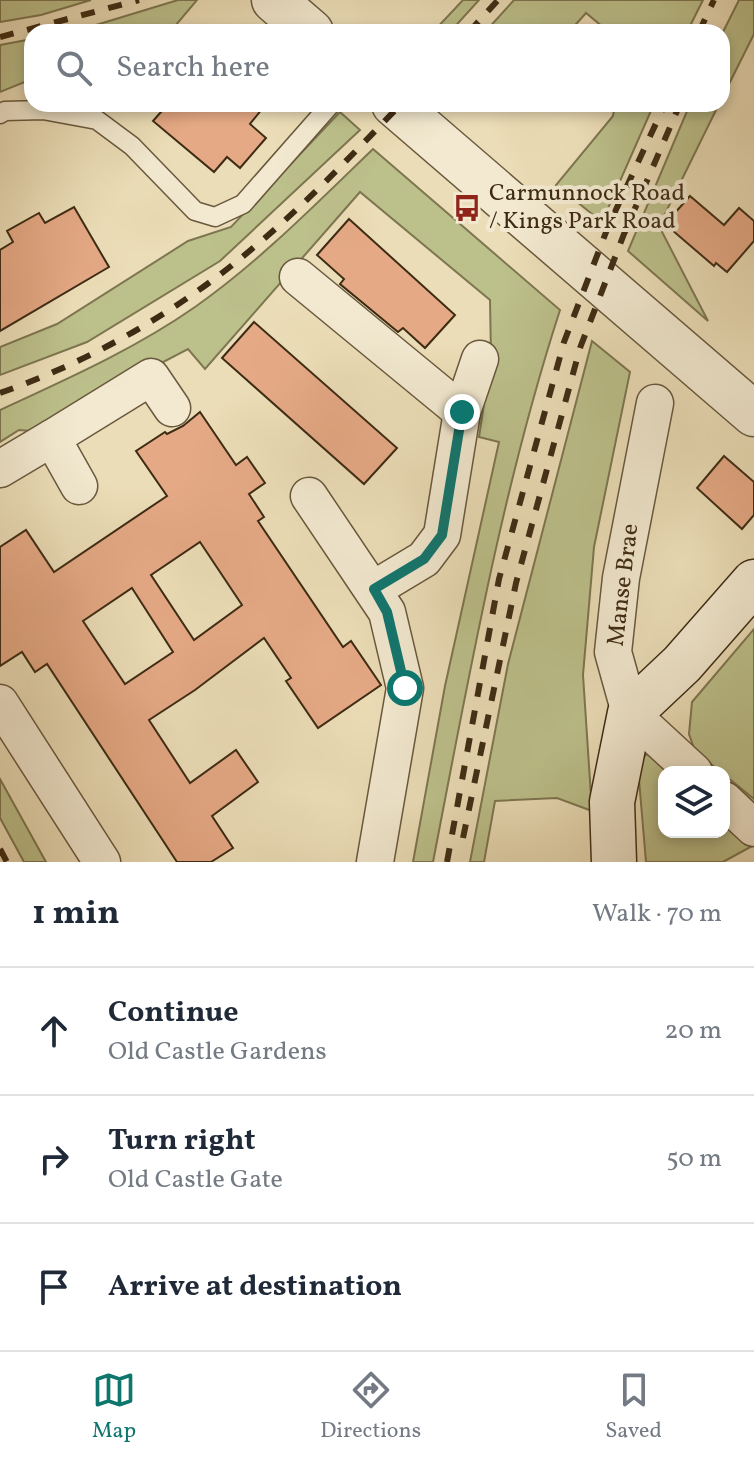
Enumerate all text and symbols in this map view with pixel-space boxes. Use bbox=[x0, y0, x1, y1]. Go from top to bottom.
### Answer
search box bbox=[24, 24, 730, 112]
icon: search bbox=[52, 46, 96, 90]
text: Search here bbox=[116, 47, 270, 89]
place label: Carmunnock Road / Kings Park Road bbox=[489, 177, 685, 239]
bus stop icon: Carmunnock Road / Kings Park Road bbox=[452, 193, 482, 223]
route end bbox=[444, 394, 480, 430]
street label: Manse Brae bbox=[600, 522, 648, 648]
route start bbox=[387, 670, 423, 706]
map controls bbox=[658, 766, 730, 838]
button: layers bbox=[658, 766, 730, 838]
text: 1 min bbox=[32, 891, 120, 938]
text: Walk · 70 m bbox=[592, 896, 722, 932]
text: Continue bbox=[108, 992, 239, 1034]
icon: ahead bbox=[32, 1009, 76, 1053]
text: 20 m bbox=[664, 1013, 722, 1049]
text: Old Castle Gardens bbox=[108, 1034, 327, 1070]
text: Turn right bbox=[108, 1120, 256, 1162]
icon: right bbox=[32, 1137, 76, 1181]
text: 50 m bbox=[666, 1141, 722, 1177]
text: Old Castle Gate bbox=[108, 1162, 283, 1198]
icon: arrive bbox=[32, 1265, 76, 1309]
text: Arrive at destination bbox=[108, 1266, 402, 1308]
tab: Map bbox=[92, 1368, 136, 1447]
tab: Directions bbox=[320, 1368, 421, 1447]
tab: Saved bbox=[605, 1368, 662, 1447]

